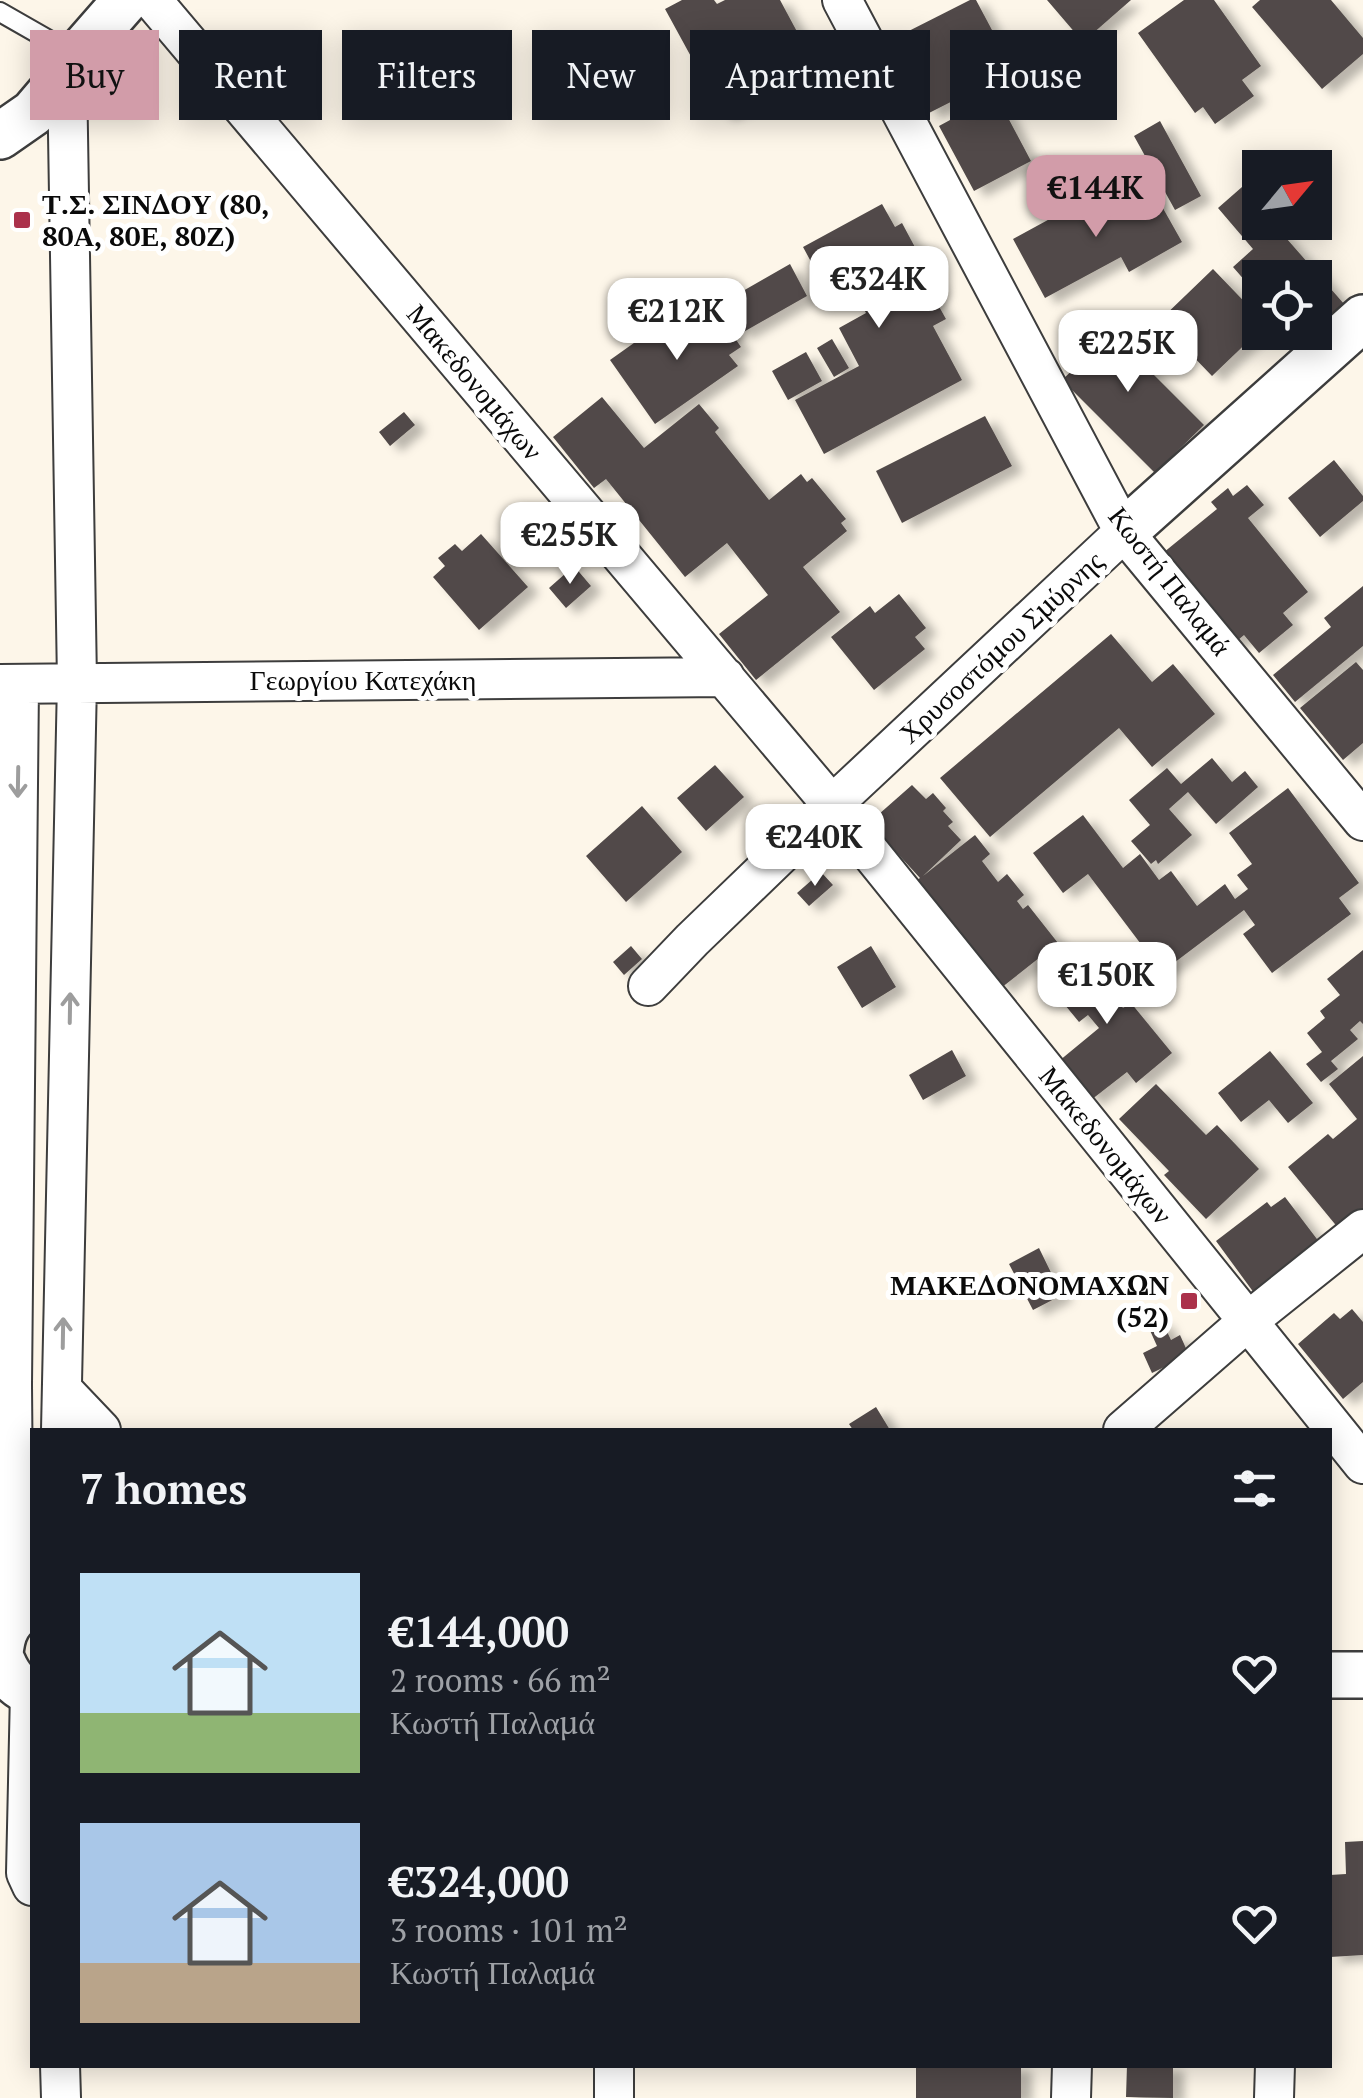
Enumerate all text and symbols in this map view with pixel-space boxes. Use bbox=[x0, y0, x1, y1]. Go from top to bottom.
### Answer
chip: Buy bbox=[30, 30, 159, 120]
chip: Rent bbox=[179, 30, 322, 120]
chip: Filters bbox=[342, 30, 512, 120]
chip: New bbox=[532, 30, 670, 120]
chip: Apartment bbox=[690, 30, 930, 120]
chip: House bbox=[950, 30, 1117, 120]
north arrow bbox=[1242, 150, 1332, 240]
map controls bbox=[1242, 150, 1332, 350]
pin: €144K bbox=[1026, 155, 1166, 240]
text: €144K bbox=[1048, 166, 1144, 208]
place label: Τ.Σ. ΣΙΝΔΟΥ (80, 80Α, 80Ε, 80Ζ) bbox=[42, 185, 270, 254]
marker: Τ.Σ. ΣΙΝΔΟΥ (80, 80Α, 80Ε, 80Ζ) bbox=[11, 209, 33, 231]
pin: €324K bbox=[809, 246, 949, 331]
text: €324K bbox=[831, 257, 927, 299]
button: locate bbox=[1242, 260, 1332, 350]
pin: €212K bbox=[607, 278, 747, 363]
text: €212K bbox=[629, 289, 725, 331]
street label: Μακεδονομάχων bbox=[399, 296, 552, 467]
pin: €225K bbox=[1058, 310, 1198, 395]
text: €225K bbox=[1080, 321, 1176, 363]
street label: Κωστή Παλαμά bbox=[1101, 499, 1240, 663]
pin: €255K bbox=[500, 502, 640, 587]
text: €255K bbox=[522, 513, 618, 555]
street label: Χρυσοστόμου Σμύρνης bbox=[890, 542, 1111, 751]
street label: Γεωργίου Κατεχάκη bbox=[249, 661, 477, 698]
one-way arrow bbox=[8, 764, 28, 797]
pin: €240K bbox=[745, 804, 885, 889]
text: €240K bbox=[767, 815, 863, 857]
pin: €150K bbox=[1037, 942, 1177, 1027]
text: €150K bbox=[1059, 953, 1155, 995]
one-way arrow bbox=[60, 992, 80, 1024]
street label: Μακεδονομάχων bbox=[1031, 1058, 1181, 1231]
place label: ΜΑΚΕΔΟΝΟΜΑΧΩΝ (52) bbox=[890, 1266, 1169, 1335]
marker: ΜΑΚΕΔΟΝΟΜΑΧΩΝ (52) bbox=[1178, 1290, 1200, 1312]
one-way arrow bbox=[54, 1317, 73, 1349]
text: 7 homes bbox=[80, 1460, 247, 1516]
icon: filters bbox=[1227, 1461, 1282, 1516]
text: €144,000 bbox=[390, 1603, 569, 1659]
icon: home bbox=[160, 1613, 280, 1733]
icon: heart bbox=[1227, 1646, 1282, 1701]
text: 2 rooms · 66 m² bbox=[390, 1659, 611, 1701]
text: Κωστή Παλαμά bbox=[390, 1701, 595, 1743]
text: €324,000 bbox=[390, 1853, 569, 1909]
icon: home bbox=[160, 1863, 280, 1983]
icon: heart bbox=[1227, 1896, 1282, 1951]
text: 3 rooms · 101 m² bbox=[390, 1909, 628, 1951]
text: Κωστή Παλαμά bbox=[390, 1951, 595, 1993]

